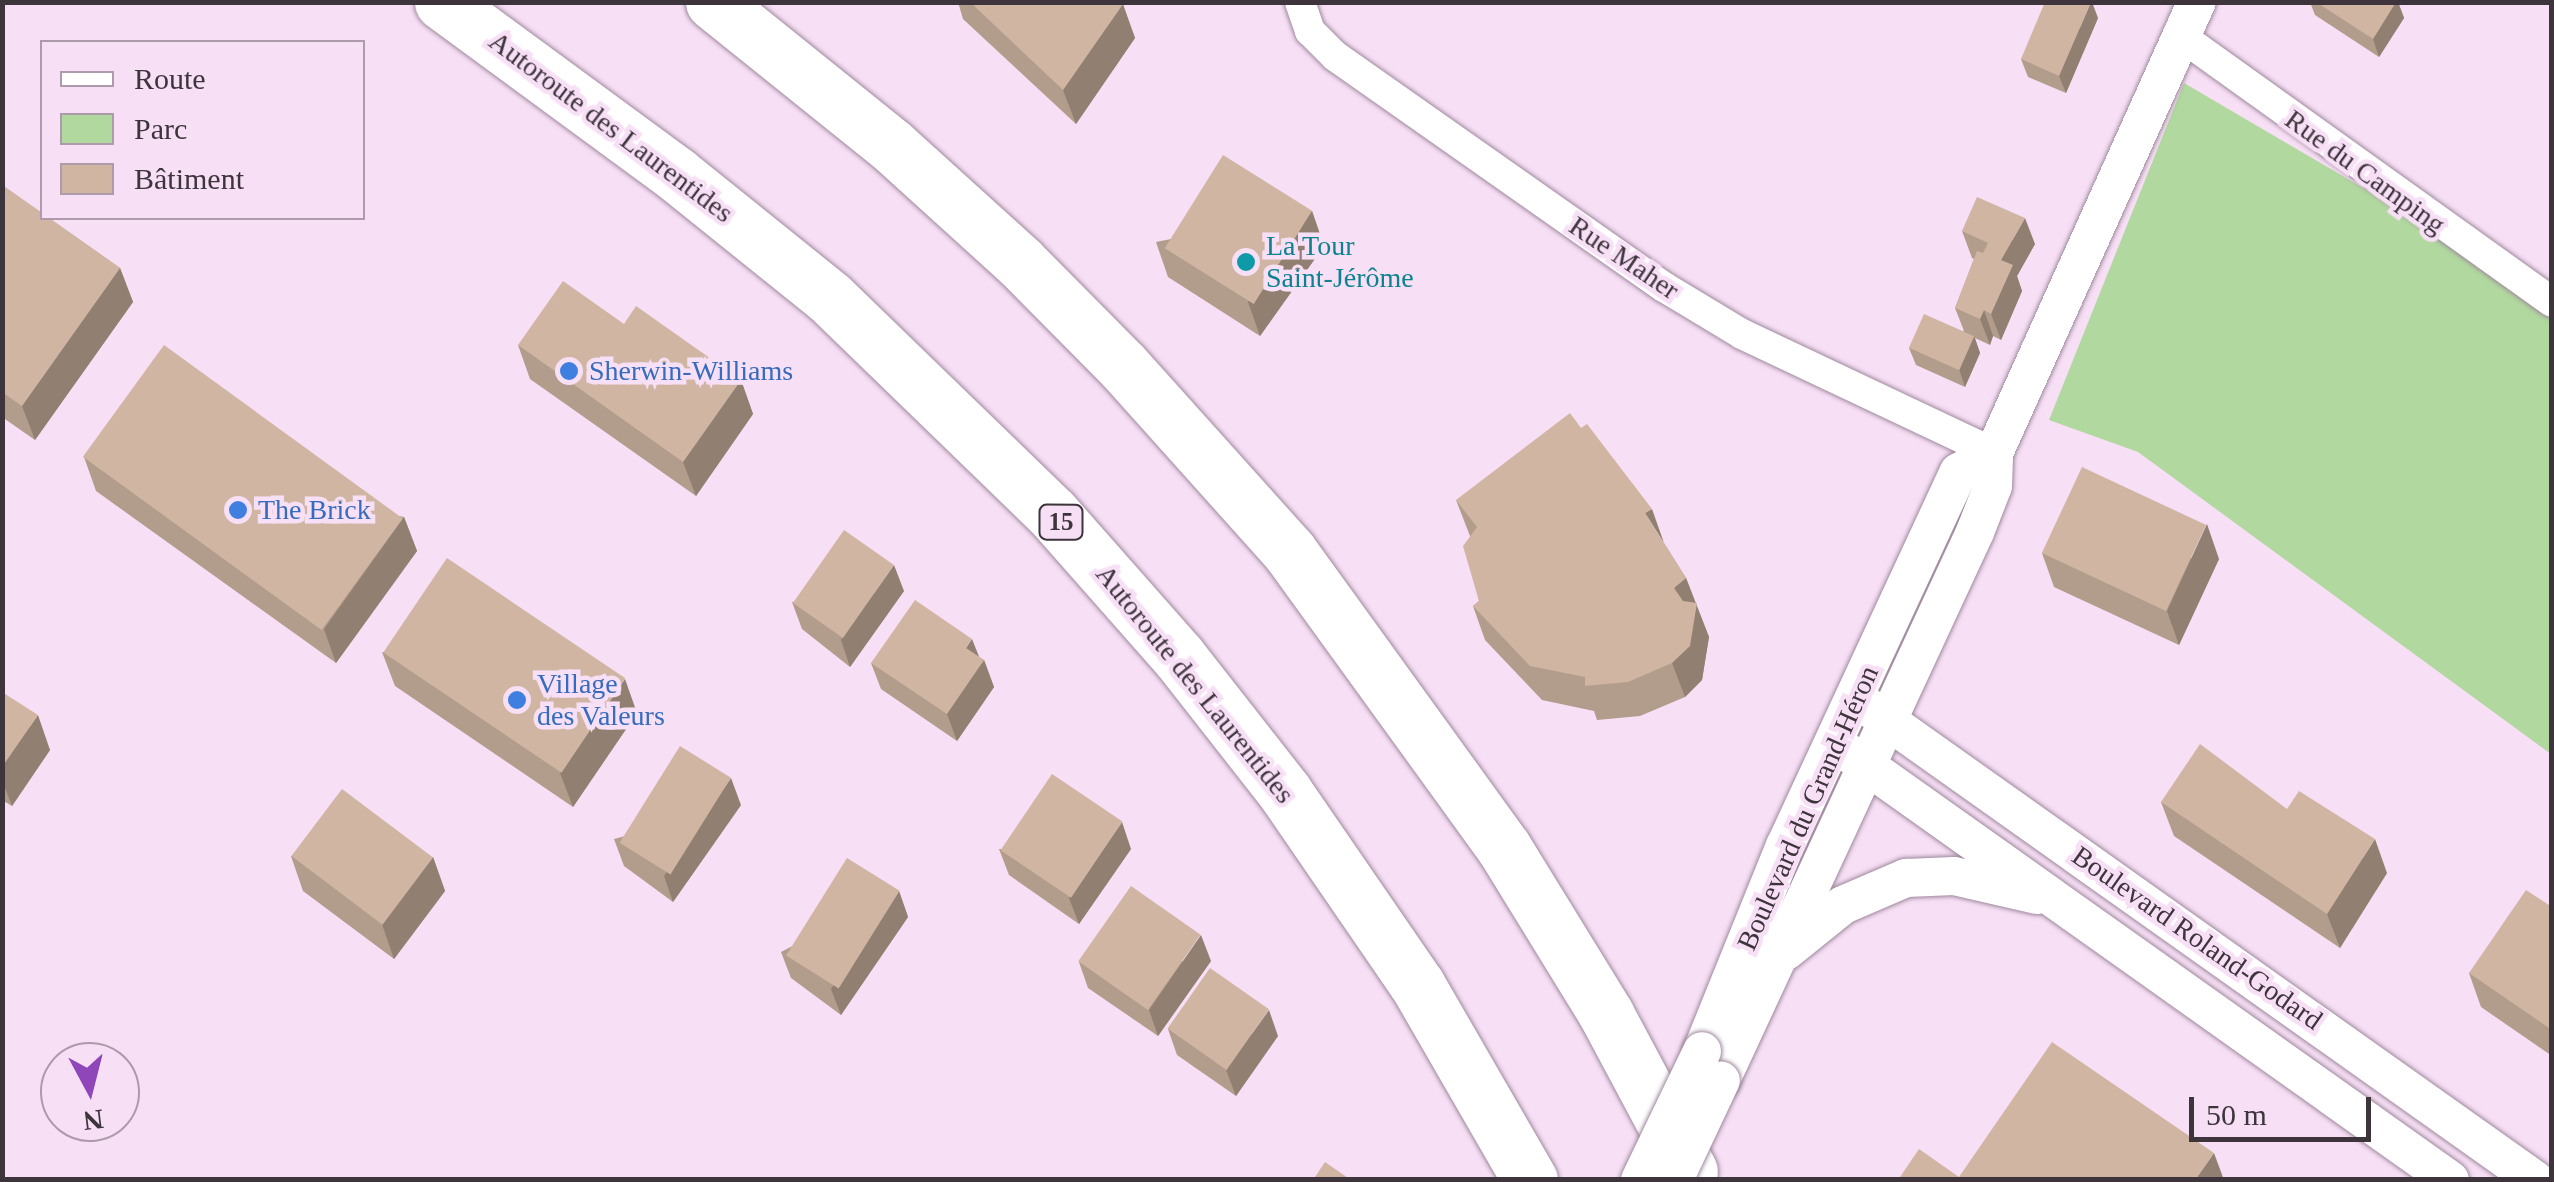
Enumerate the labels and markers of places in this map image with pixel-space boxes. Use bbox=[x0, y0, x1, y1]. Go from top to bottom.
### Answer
place label: La Tour Saint-Jérôme bbox=[1266, 229, 1414, 295]
marker: La Tour Saint-Jérôme bbox=[1235, 251, 1257, 273]
place label: Sherwin-Williams bbox=[589, 354, 793, 388]
marker: Sherwin-Williams bbox=[558, 360, 580, 382]
place label: The Brick bbox=[258, 493, 371, 527]
marker: The Brick bbox=[227, 499, 249, 521]
place label: Village des Valeurs bbox=[537, 667, 665, 733]
marker: Village des Valeurs bbox=[506, 689, 528, 711]

